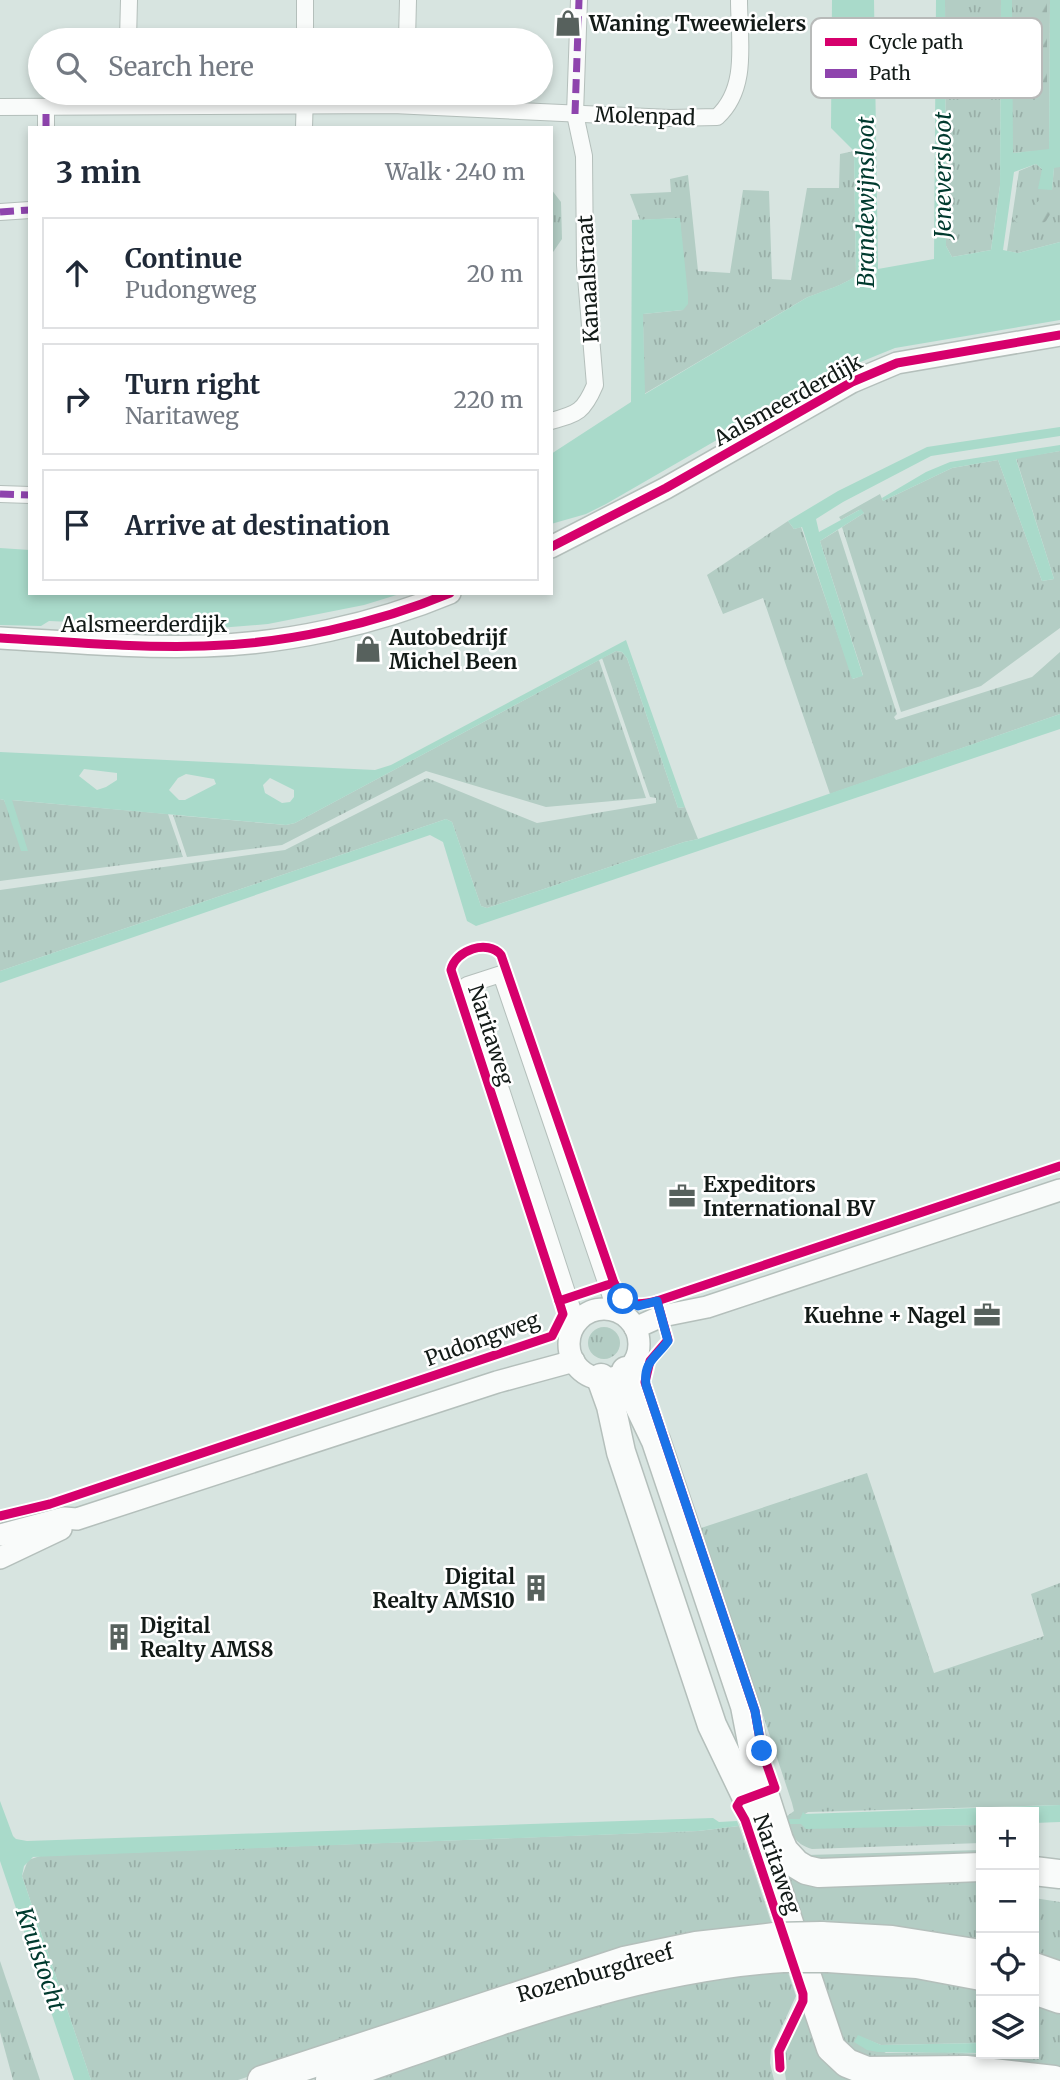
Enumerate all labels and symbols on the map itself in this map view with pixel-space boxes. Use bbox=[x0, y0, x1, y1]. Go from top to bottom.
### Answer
shop icon: Waning Tweewielers bbox=[553, 8, 583, 38]
place label: Waning Tweewielers bbox=[588, 10, 806, 37]
legend bbox=[811, 18, 1042, 98]
text: Cycle path bbox=[869, 30, 964, 54]
text: Path bbox=[869, 61, 911, 85]
street label: Molenpad bbox=[594, 101, 696, 131]
water label: Jeneversloot bbox=[928, 112, 957, 241]
water label: Brandewijnsloot bbox=[851, 116, 880, 288]
street label: Kanaalstraat bbox=[571, 214, 605, 344]
street label: Aalsmeerderdijk bbox=[708, 348, 868, 453]
street label: Aalsmeerderdijk bbox=[60, 611, 228, 638]
place label: Autobedrijf Michel Been bbox=[388, 624, 517, 675]
shop icon: Autobedrijf Michel Been bbox=[353, 634, 383, 664]
street label: Naritaweg bbox=[462, 981, 520, 1089]
place label: Expeditors International BV bbox=[703, 1171, 875, 1222]
office icon: Expeditors International BV bbox=[667, 1181, 697, 1211]
route start bbox=[607, 1283, 638, 1314]
office icon: Kuehne + Nagel bbox=[972, 1300, 1002, 1330]
place label: Kuehne + Nagel bbox=[804, 1302, 966, 1329]
street label: Pudongweg bbox=[421, 1306, 543, 1372]
place label: Digital Realty AMS10 bbox=[372, 1563, 515, 1614]
building icon: Digital Realty AMS10 bbox=[521, 1573, 551, 1603]
place label: Digital Realty AMS8 bbox=[140, 1612, 274, 1663]
building icon: Digital Realty AMS8 bbox=[104, 1622, 134, 1652]
route end bbox=[746, 1735, 777, 1766]
street label: Naritaweg bbox=[747, 1810, 807, 1918]
water label: Kruistocht bbox=[9, 1903, 72, 2015]
street label: Rozenburgdreef bbox=[514, 1937, 677, 2008]

